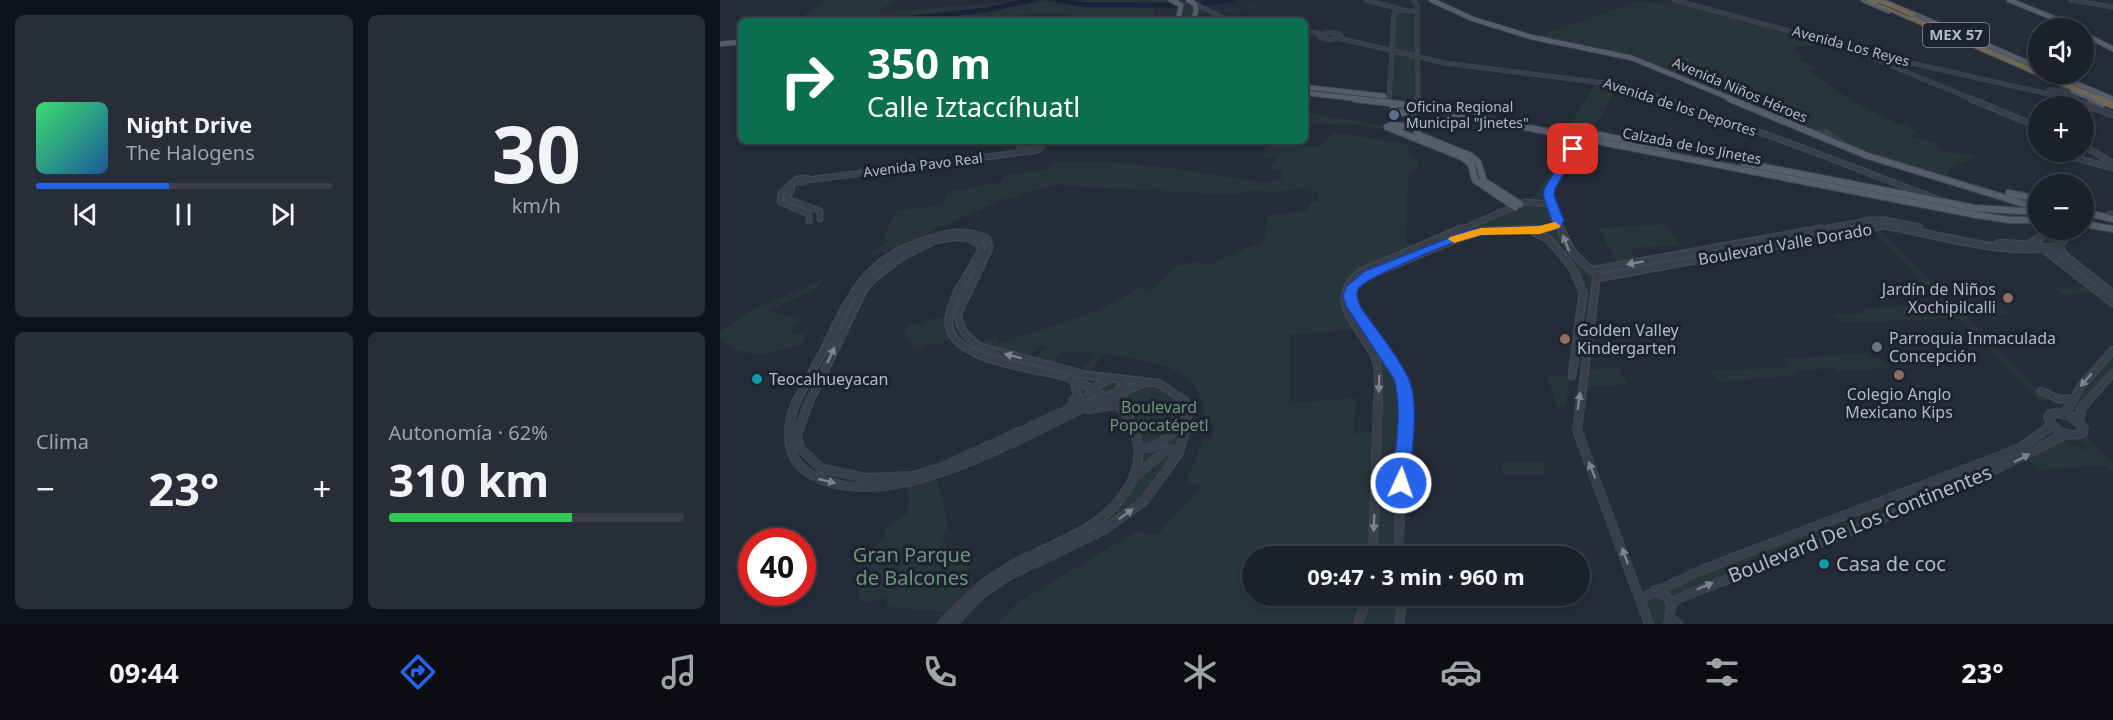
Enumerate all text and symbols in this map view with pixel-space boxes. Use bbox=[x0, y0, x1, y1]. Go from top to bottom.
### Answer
map controls bbox=[2028, 18, 2094, 240]
button: sound bbox=[2028, 18, 2094, 84]
street label: Avenida Los Reyes bbox=[1790, 21, 1912, 70]
road number: MEX 57 bbox=[1923, 23, 1989, 47]
text: 350 m bbox=[867, 34, 991, 91]
icon: right bbox=[768, 42, 846, 120]
street label: Avenida Niños Héroes bbox=[1670, 52, 1811, 127]
street label: Avenida de los Deportes bbox=[1601, 73, 1759, 140]
text: Calle Iztaccíhuatl bbox=[867, 88, 1080, 125]
button: + bbox=[2028, 96, 2094, 162]
place label: Oficina Regional Municipal "Jinetes" bbox=[1406, 97, 1529, 132]
text: 30 bbox=[492, 100, 581, 206]
marker: Oficina Regional Municipal "Jinetes" bbox=[1387, 108, 1401, 122]
text: Night Drive bbox=[126, 109, 252, 139]
pin bbox=[1547, 123, 1598, 174]
street label: Calzada de los Jinetes bbox=[1621, 123, 1763, 168]
icon: arrive bbox=[1556, 132, 1589, 165]
text: The Halogens bbox=[126, 139, 255, 166]
street label: Avenida Pavo Real bbox=[862, 148, 984, 181]
button: − bbox=[2028, 174, 2094, 240]
text: km/h bbox=[512, 192, 561, 219]
icon: previous bbox=[69, 198, 102, 231]
icon: pause bbox=[167, 198, 200, 231]
icon: next bbox=[266, 198, 299, 231]
street label: Boulevard Valle Dorado bbox=[1696, 218, 1874, 270]
one-way arrow bbox=[1561, 233, 1571, 251]
one-way arrow bbox=[1625, 259, 1644, 268]
place label: Jardín de Niños Xochipilcalli bbox=[1880, 278, 1996, 318]
marker: Jardín de Niños Xochipilcalli bbox=[2001, 291, 2015, 305]
place label: Golden Valley Kindergarten bbox=[1577, 319, 1680, 359]
place label: Parroquia Inmaculada Concepción bbox=[1889, 327, 2056, 367]
marker: Golden Valley Kindergarten bbox=[1558, 332, 1572, 346]
marker: Parroquia Inmaculada Concepción bbox=[1870, 340, 1884, 354]
one-way arrow bbox=[827, 346, 836, 363]
one-way arrow bbox=[1003, 350, 1022, 360]
place label: Teocalhueyacan bbox=[769, 368, 888, 390]
marker: Colegio Anglo Mexicano Kips bbox=[1892, 368, 1906, 382]
marker: Teocalhueyacan bbox=[750, 372, 764, 386]
one-way arrow bbox=[2080, 372, 2093, 388]
one-way arrow bbox=[1374, 374, 1384, 393]
place label: Colegio Anglo Mexicano Kips bbox=[1845, 383, 1953, 423]
one-way arrow bbox=[1575, 391, 1584, 410]
park label: Boulevard Popocatépetl bbox=[1109, 396, 1209, 436]
text: Autonomía · 62% bbox=[389, 419, 548, 446]
text: Clima bbox=[36, 428, 89, 455]
text: 310 km bbox=[389, 449, 549, 510]
position arrow bbox=[1369, 451, 1433, 515]
one-way arrow bbox=[2013, 453, 2030, 462]
text: 23° bbox=[148, 458, 219, 519]
street label: Boulevard De Los Continentes bbox=[1724, 458, 1996, 589]
one-way arrow bbox=[1587, 460, 1597, 478]
text: − bbox=[36, 466, 55, 511]
text: + bbox=[313, 466, 332, 511]
one-way arrow bbox=[818, 476, 836, 486]
one-way arrow bbox=[1117, 508, 1133, 520]
one-way arrow bbox=[1369, 514, 1379, 533]
speed limit sign: 40 bbox=[738, 528, 816, 606]
park label: Gran Parque de Balcones bbox=[853, 541, 971, 591]
one-way arrow bbox=[1620, 547, 1630, 565]
place label: Casa de coc bbox=[1836, 550, 1946, 577]
marker: Casa de coc bbox=[1817, 557, 1831, 571]
text: 09:47 · 3 min · 960 m bbox=[1307, 561, 1525, 591]
one-way arrow bbox=[1696, 581, 1714, 591]
icon: directions bbox=[397, 651, 439, 693]
icon: music bbox=[658, 651, 700, 693]
icon: phone bbox=[919, 651, 961, 693]
icon: climate bbox=[1179, 651, 1221, 693]
icon: car bbox=[1440, 651, 1482, 693]
icon: filters bbox=[1701, 651, 1743, 693]
text: 09:44 bbox=[109, 654, 179, 691]
text: 23° bbox=[1961, 654, 2004, 691]

